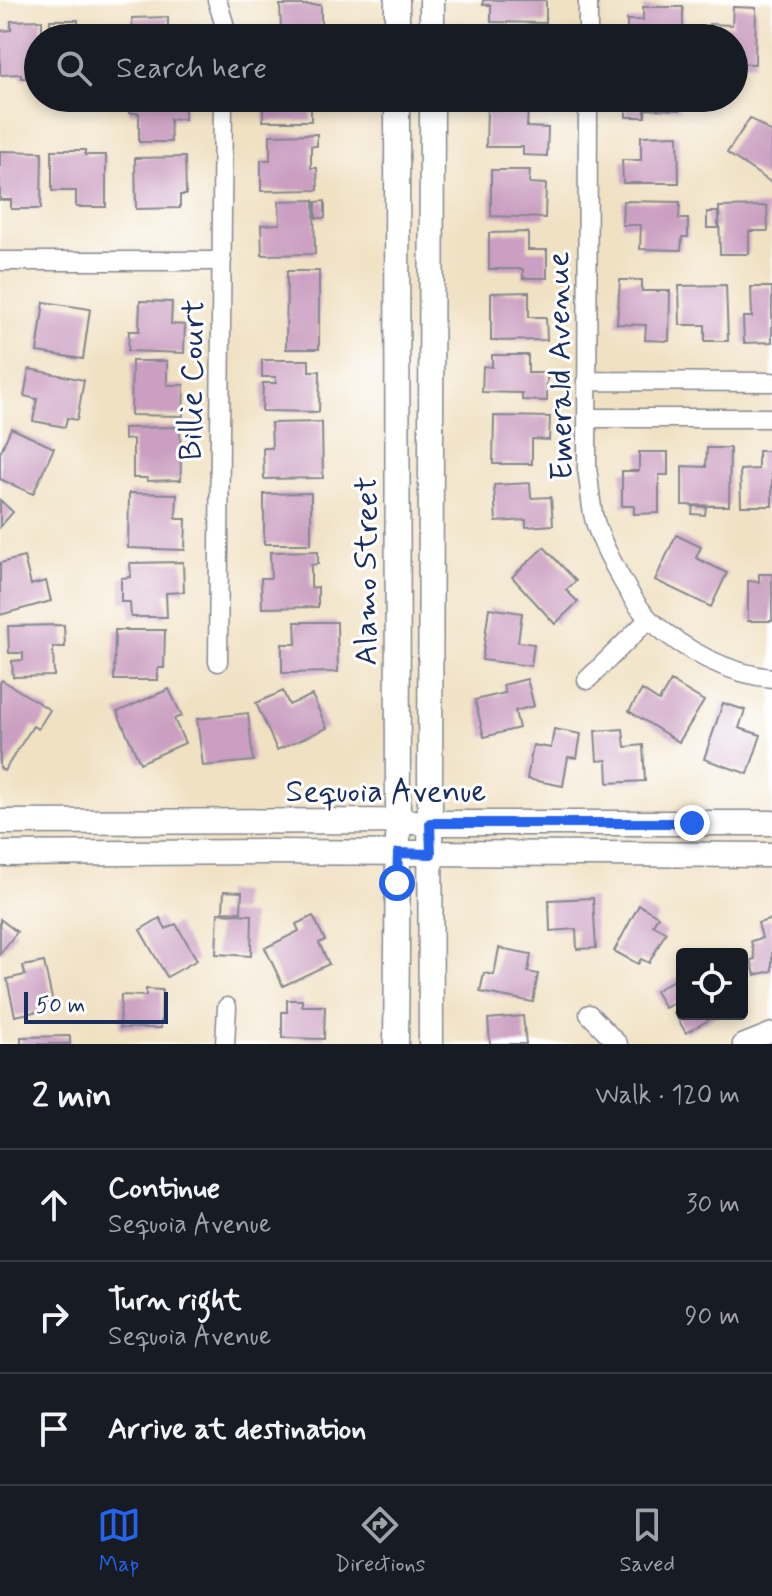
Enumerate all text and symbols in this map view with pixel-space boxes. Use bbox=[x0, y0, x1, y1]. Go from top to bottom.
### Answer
search box bbox=[24, 24, 748, 112]
icon: search bbox=[52, 46, 96, 90]
text: Search here bbox=[116, 49, 267, 88]
street label: Emerald Avenue bbox=[538, 251, 584, 481]
street label: Billie Court bbox=[171, 299, 215, 461]
street label: Alamo Street bbox=[346, 476, 388, 666]
street label: Sequoia Avenue bbox=[286, 771, 486, 813]
route end bbox=[674, 805, 710, 841]
route start bbox=[379, 865, 415, 901]
map controls bbox=[676, 948, 748, 1020]
button: locate bbox=[676, 948, 748, 1020]
scale bar bbox=[24, 988, 168, 1024]
text: 50 m bbox=[36, 992, 85, 1020]
text: 2 min bbox=[32, 1074, 112, 1119]
text: Walk · 120 m bbox=[595, 1079, 740, 1113]
text: Continue bbox=[108, 1169, 220, 1208]
icon: ahead bbox=[32, 1183, 76, 1227]
text: 30 m bbox=[686, 1188, 740, 1222]
text: Sequoia Avenue bbox=[108, 1208, 271, 1242]
text: Turn right bbox=[108, 1281, 241, 1320]
icon: right bbox=[32, 1295, 76, 1339]
text: 90 m bbox=[685, 1300, 740, 1334]
text: Sequoia Avenue bbox=[108, 1320, 271, 1354]
icon: arrive bbox=[32, 1407, 76, 1451]
text: Arrive at destination bbox=[108, 1410, 366, 1449]
tab: Map bbox=[97, 1503, 141, 1579]
tab: Directions bbox=[335, 1503, 425, 1579]
tab: Saved bbox=[619, 1503, 675, 1579]

